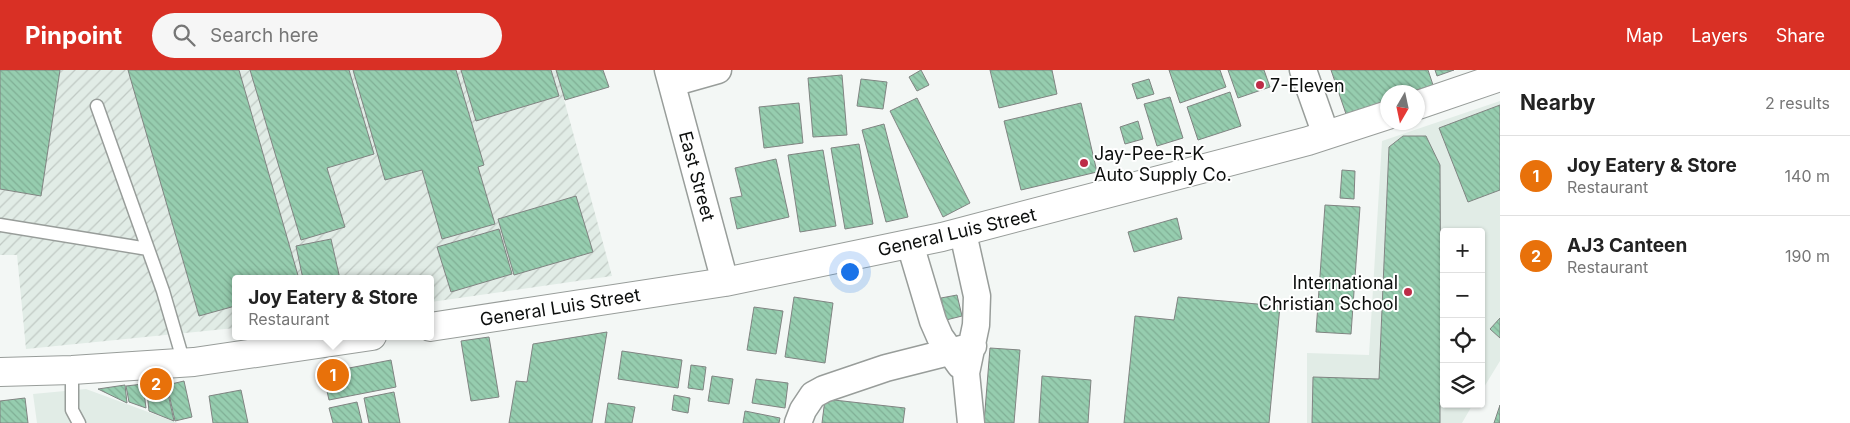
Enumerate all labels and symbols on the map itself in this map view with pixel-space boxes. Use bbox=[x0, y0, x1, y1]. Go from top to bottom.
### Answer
place label: 7-Eleven bbox=[1270, 75, 1345, 96]
marker: 7-Eleven bbox=[1254, 79, 1266, 91]
north arrow bbox=[1380, 85, 1425, 130]
street label: East Street bbox=[675, 129, 719, 223]
place label: Jay-Pee-R-K Auto Supply Co. bbox=[1094, 143, 1232, 185]
marker: Jay-Pee-R-K Auto Supply Co. bbox=[1078, 157, 1090, 169]
street label: General Luis Street bbox=[876, 204, 1038, 260]
your location bbox=[837, 259, 863, 285]
place label: International Christian School bbox=[1259, 272, 1398, 314]
street label: General Luis Street bbox=[478, 284, 642, 330]
marker: International Christian School bbox=[1402, 286, 1414, 298]
pin: 1 bbox=[317, 356, 349, 394]
pin: 2 bbox=[140, 365, 172, 403]

